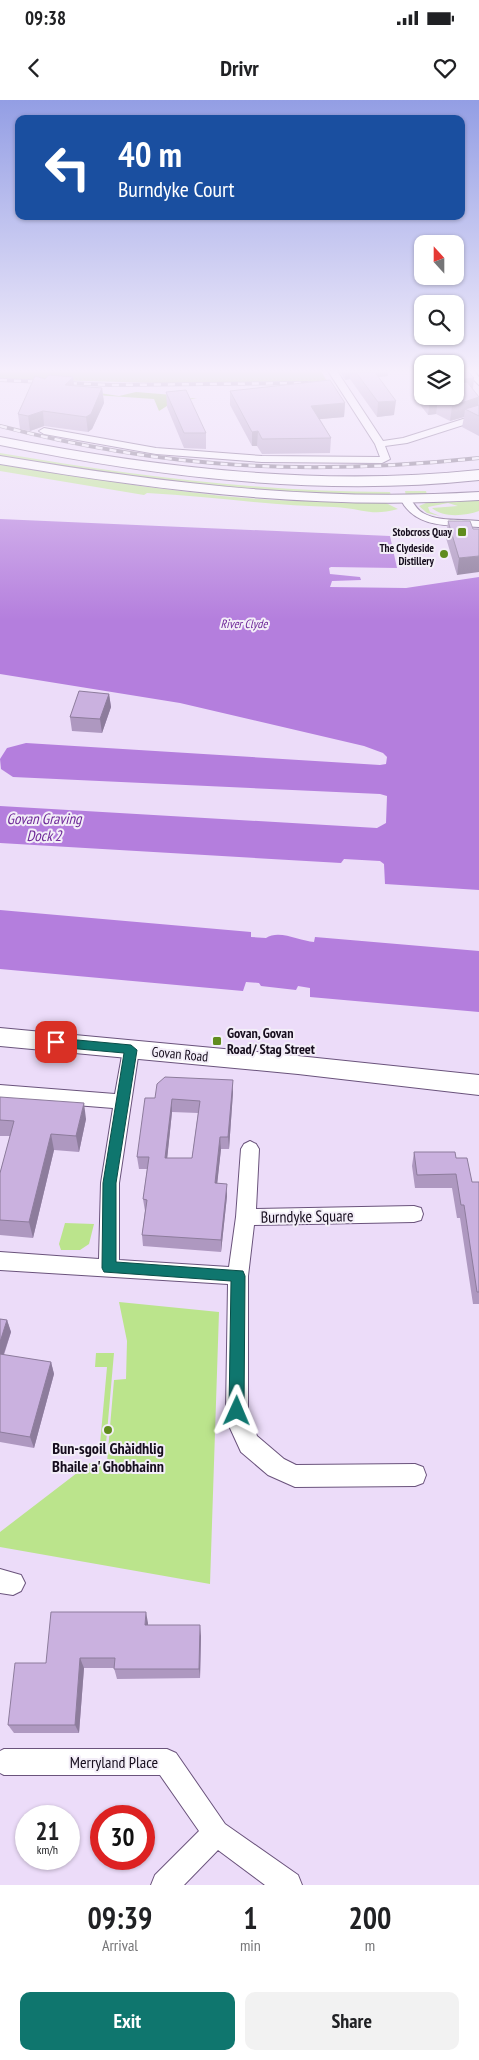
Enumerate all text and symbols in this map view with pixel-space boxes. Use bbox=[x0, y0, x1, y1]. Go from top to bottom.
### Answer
text: 09:38 bbox=[25, 6, 66, 30]
icon: back bbox=[20, 54, 48, 82]
text: Drivr bbox=[220, 54, 259, 82]
icon: heart bbox=[431, 54, 459, 82]
text: 40 m bbox=[118, 131, 182, 177]
icon: left bbox=[35, 135, 100, 200]
text: Burndyke Court bbox=[118, 175, 235, 203]
north arrow bbox=[414, 235, 464, 285]
map controls bbox=[414, 235, 464, 405]
button: search bbox=[414, 295, 464, 345]
button: layers bbox=[414, 355, 464, 405]
place label: Stobcross Quay bbox=[392, 525, 453, 539]
marker: Stobcross Quay bbox=[456, 526, 468, 538]
place label: The Clydeside Distillery bbox=[379, 541, 435, 568]
marker: The Clydeside Distillery bbox=[438, 548, 450, 560]
water label: River Clyde bbox=[221, 616, 268, 631]
water label: Govan Graving Dock 2 bbox=[7, 809, 83, 845]
pin bbox=[35, 1021, 77, 1063]
place label: Govan, Govan Road/ Stag Street bbox=[227, 1024, 315, 1058]
icon: arrive bbox=[42, 1028, 70, 1056]
marker: Govan, Govan Road/ Stag Street bbox=[211, 1035, 223, 1047]
street label: Govan Road bbox=[151, 1043, 209, 1065]
street label: Burndyke Square bbox=[260, 1205, 354, 1227]
position arrow bbox=[210, 1384, 262, 1436]
marker: Bun-sgoil Ghàidhlig Bhaile a' Ghobhainn bbox=[102, 1424, 114, 1436]
place label: Bun-sgoil Ghàidhlig Bhaile a' Ghobhainn bbox=[52, 1438, 164, 1476]
street label: Merryland Place bbox=[70, 1752, 158, 1772]
speed limit sign: 30 bbox=[90, 1805, 155, 1870]
text: 21 bbox=[36, 1815, 59, 1847]
text: km/h bbox=[37, 1842, 58, 1857]
text: 09:39 bbox=[88, 1898, 152, 1937]
text: 1 bbox=[243, 1898, 258, 1937]
text: 200 bbox=[348, 1898, 391, 1937]
text: Arrival bbox=[102, 1935, 138, 1955]
text: min bbox=[240, 1935, 261, 1955]
text: m bbox=[365, 1935, 375, 1955]
button: Exit bbox=[20, 1992, 235, 2050]
button: Share bbox=[245, 1992, 459, 2050]

